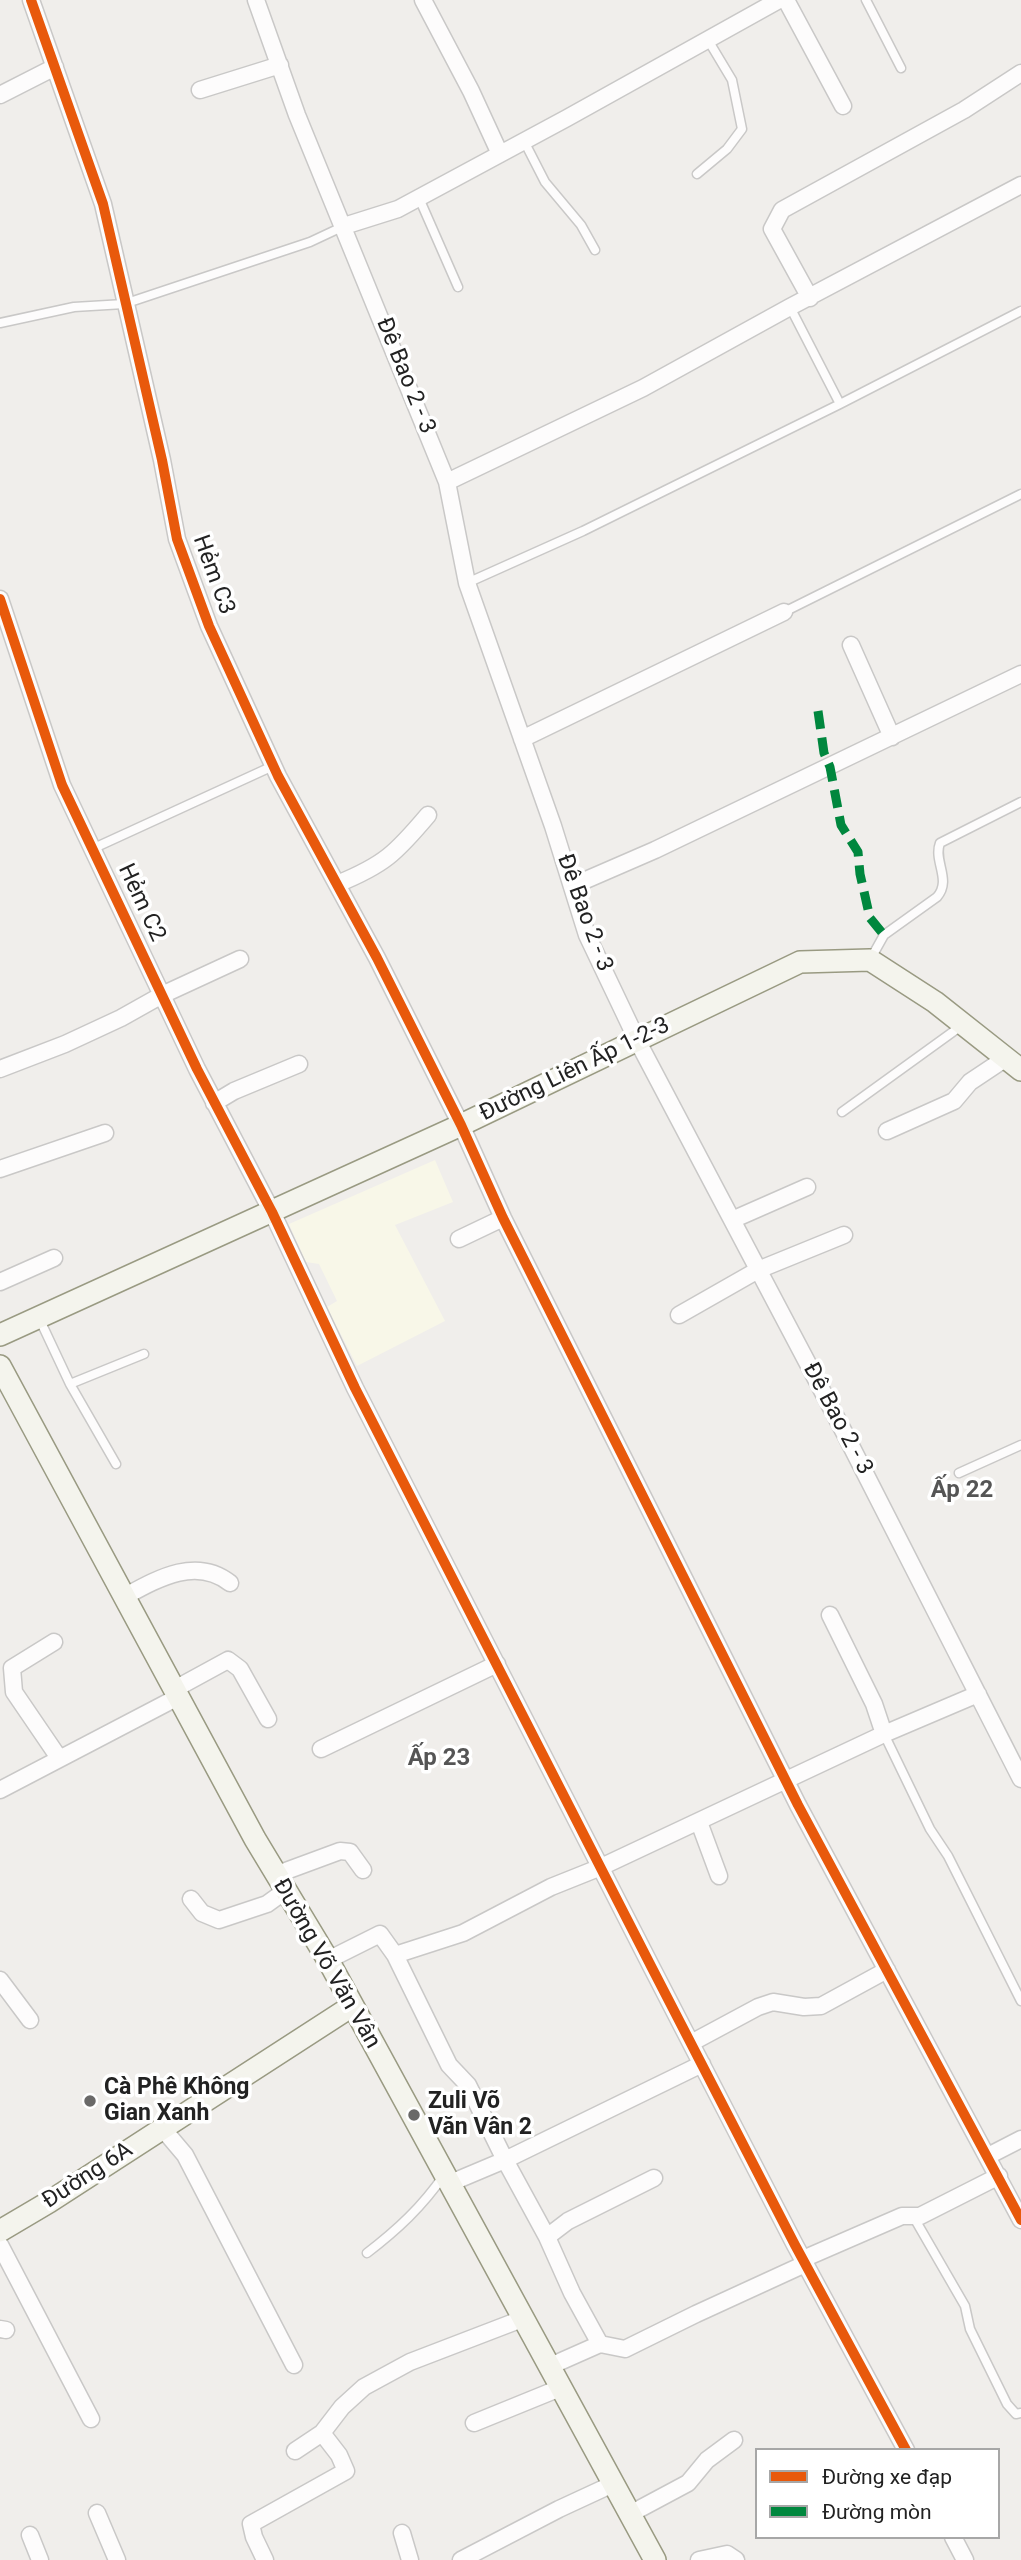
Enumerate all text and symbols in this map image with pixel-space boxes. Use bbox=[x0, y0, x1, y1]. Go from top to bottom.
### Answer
street label: Đê Bao 2 - 3 bbox=[369, 314, 441, 438]
street label: Hẻm C3 bbox=[186, 532, 240, 618]
street label: Đê Bao 2 - 3 bbox=[550, 851, 618, 975]
street label: Hẻm C2 bbox=[111, 860, 171, 946]
street label: Đường Liên Ấp 1-2-3 bbox=[476, 1012, 674, 1128]
street label: Đê Bao 2 - 3 bbox=[796, 1358, 878, 1480]
district label: Ấp 22 bbox=[931, 1477, 993, 1505]
district label: Ấp 23 bbox=[408, 1745, 470, 1773]
street label: Đường Võ Văn Vân bbox=[266, 1874, 386, 2054]
place label: Cà Phê Không Gian Xanh bbox=[104, 2074, 249, 2128]
place label: Zuli Võ Văn Vân 2 bbox=[428, 2088, 532, 2142]
marker: Cà Phê Không Gian Xanh bbox=[82, 2093, 98, 2109]
marker: Zuli Võ Văn Vân 2 bbox=[406, 2107, 422, 2123]
street label: Đường 6A bbox=[38, 2137, 138, 2215]
legend bbox=[755, 2448, 1000, 2539]
text: Đường xe đạp bbox=[822, 2465, 952, 2489]
text: Đường mòn bbox=[822, 2500, 932, 2524]

